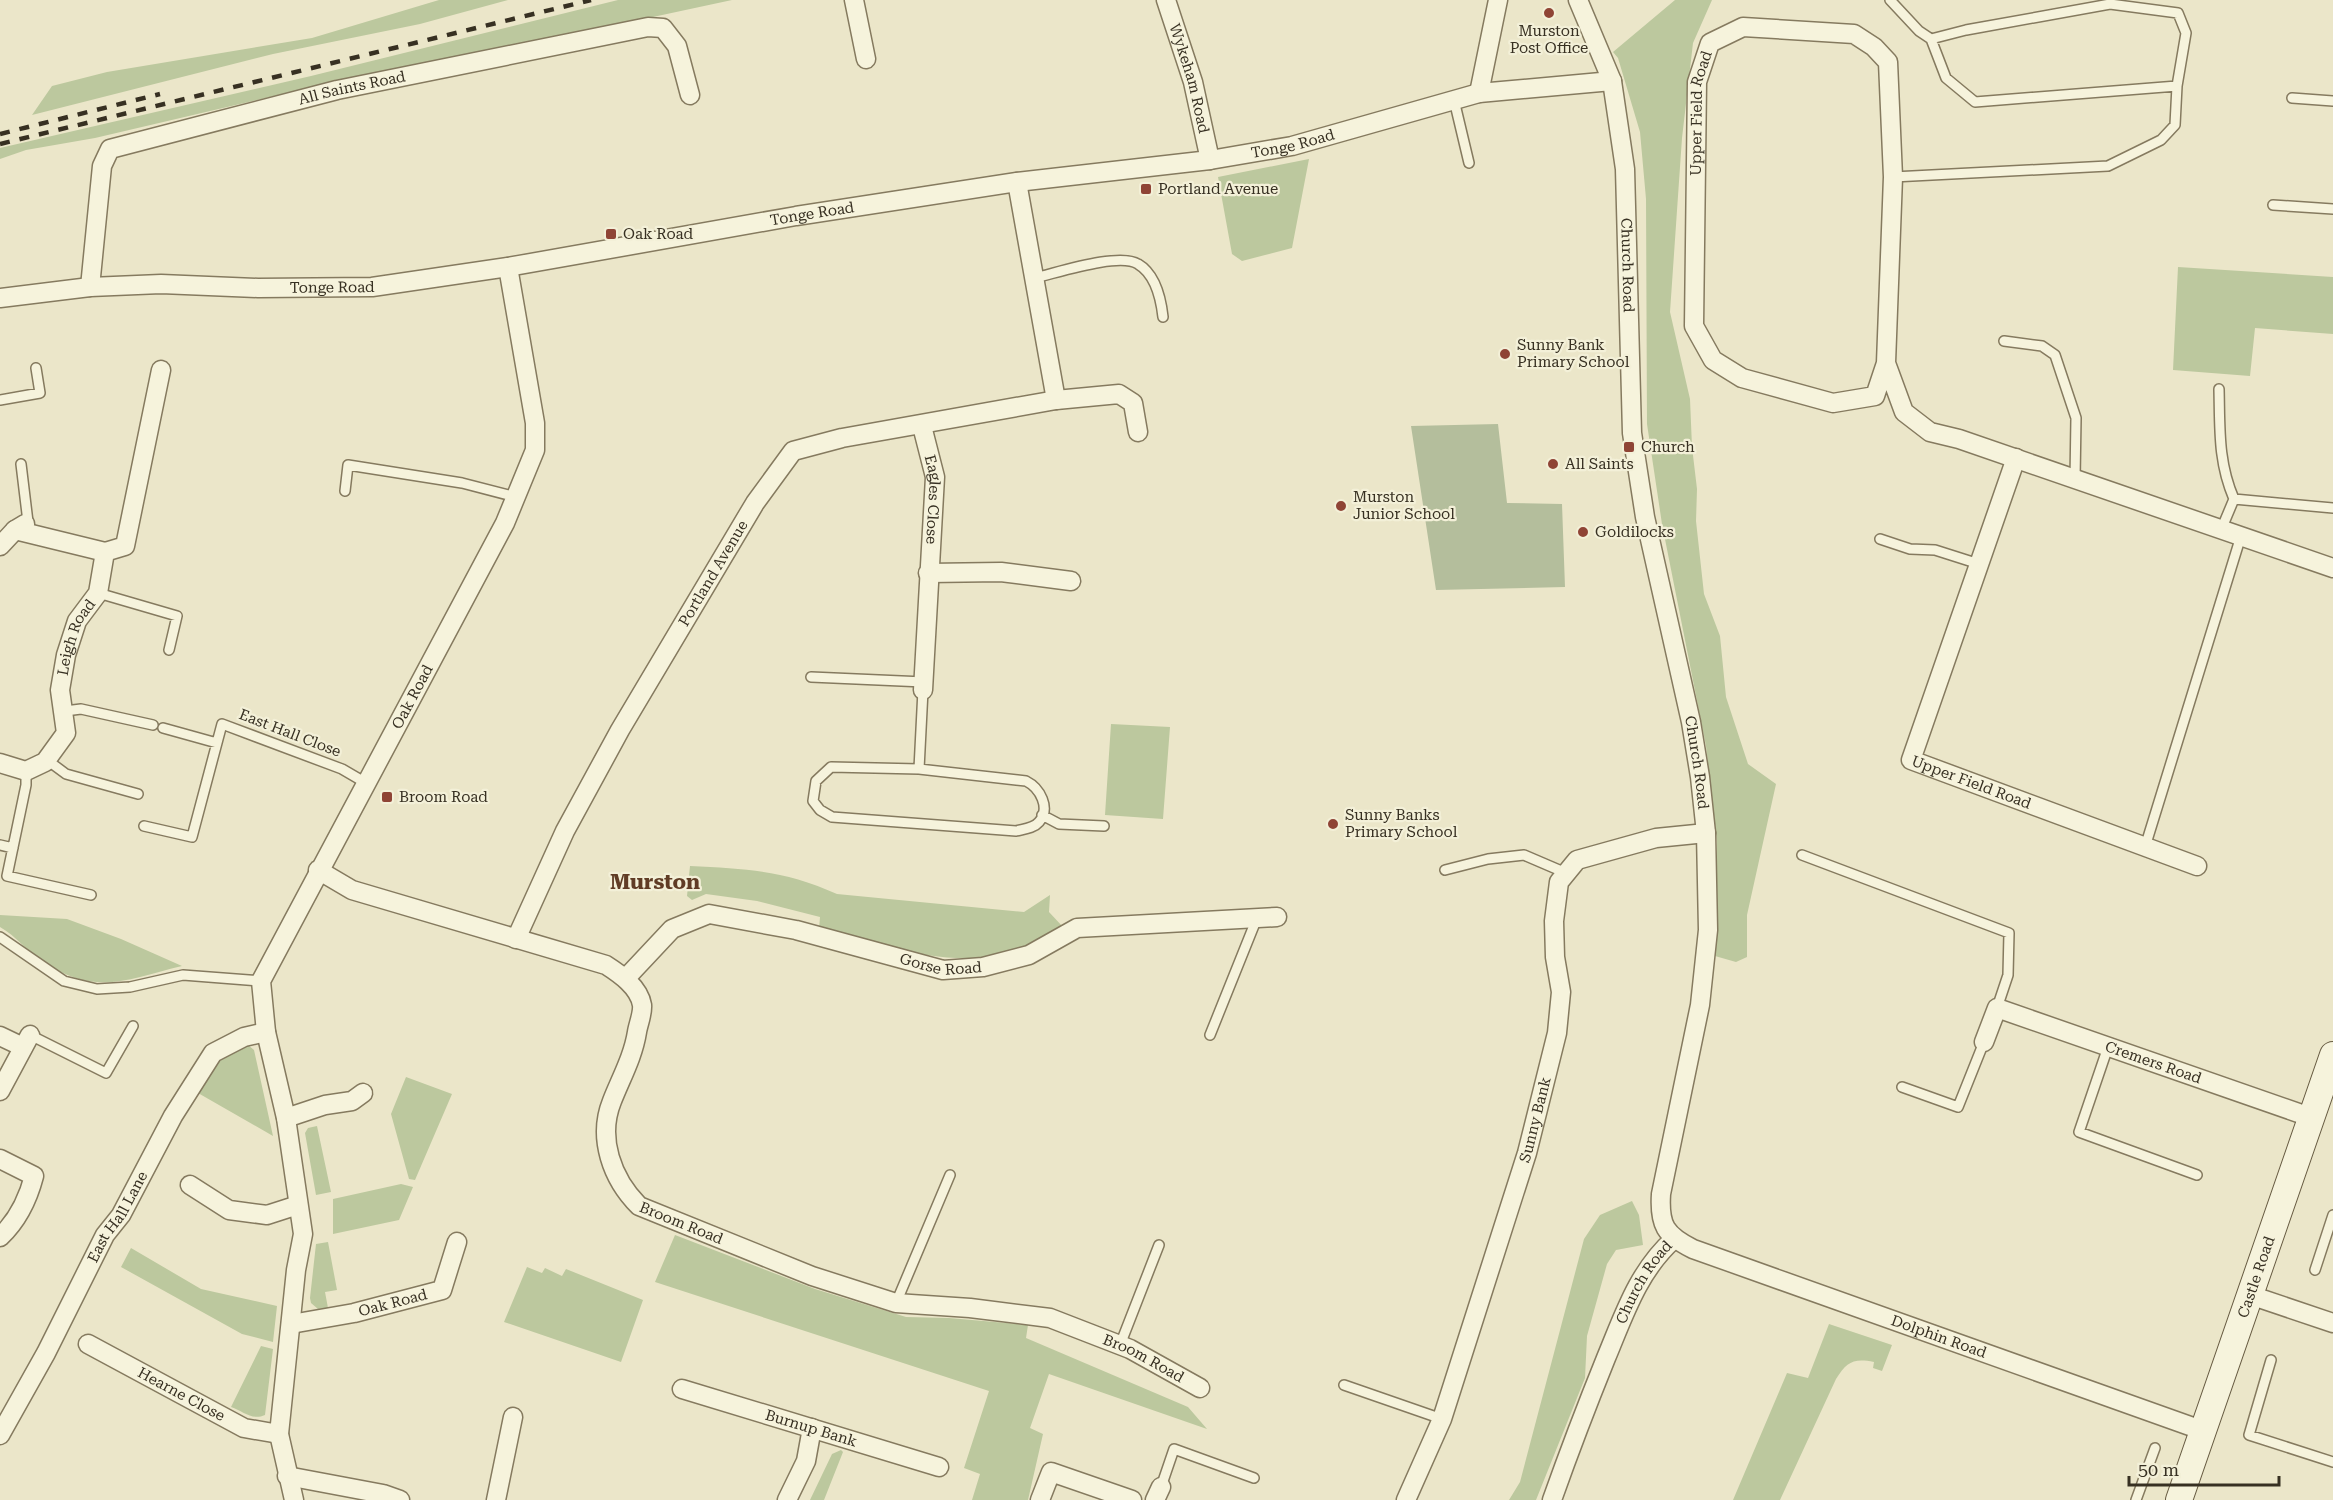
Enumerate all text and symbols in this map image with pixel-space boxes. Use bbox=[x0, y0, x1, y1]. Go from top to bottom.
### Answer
marker: Murston Post Office bbox=[1542, 6, 1556, 20]
street label: Wykeham Road bbox=[1165, 21, 1213, 135]
place label: Murston Post Office bbox=[1510, 22, 1588, 57]
street label: Upper Field Road bbox=[1687, 48, 1716, 176]
street label: All Saints Road bbox=[296, 67, 407, 109]
street label: Tonge Road bbox=[1250, 125, 1337, 162]
place label: Portland Avenue bbox=[1158, 180, 1278, 198]
marker: Portland Avenue bbox=[1139, 182, 1153, 196]
street label: Tonge Road bbox=[769, 198, 856, 229]
street label: Church Road bbox=[1617, 218, 1638, 313]
place label: Oak Road bbox=[623, 225, 694, 243]
marker: Oak Road bbox=[604, 227, 618, 241]
street label: Tonge Road bbox=[290, 278, 375, 297]
place label: Sunny Bank Primary School bbox=[1517, 336, 1630, 371]
marker: Sunny Bank Primary School bbox=[1498, 347, 1512, 361]
place label: Church bbox=[1641, 438, 1695, 456]
marker: Church bbox=[1622, 440, 1636, 454]
street label: Eagles Close bbox=[921, 453, 945, 545]
place label: All Saints bbox=[1565, 455, 1634, 473]
marker: All Saints bbox=[1546, 457, 1560, 471]
place label: Murston Junior School bbox=[1353, 488, 1455, 523]
marker: Murston Junior School bbox=[1334, 499, 1348, 513]
street label: Portland Avenue bbox=[675, 517, 752, 630]
place label: Goldilocks bbox=[1595, 523, 1674, 541]
marker: Goldilocks bbox=[1576, 525, 1590, 539]
street label: Leigh Road bbox=[54, 595, 99, 677]
street label: Oak Road bbox=[388, 661, 437, 732]
street label: East Hall Close bbox=[236, 705, 344, 761]
street label: Church Road bbox=[1681, 714, 1712, 811]
street label: Upper Field Road bbox=[1909, 752, 2034, 813]
place label: Broom Road bbox=[399, 788, 488, 806]
marker: Broom Road bbox=[380, 790, 394, 804]
place label: Sunny Banks Primary School bbox=[1345, 806, 1458, 841]
marker: Sunny Banks Primary School bbox=[1326, 817, 1340, 831]
district label: Murston bbox=[610, 870, 700, 894]
street label: Gorse Road bbox=[898, 950, 983, 979]
street label: Cremers Road bbox=[2103, 1037, 2204, 1088]
street label: Sunny Bank bbox=[1515, 1075, 1555, 1165]
street label: East Hall Lane bbox=[84, 1168, 151, 1266]
street label: Broom Road bbox=[637, 1198, 726, 1248]
street label: Castle Road bbox=[2234, 1233, 2279, 1320]
street label: Church Road bbox=[1612, 1237, 1676, 1326]
street label: Oak Road bbox=[356, 1285, 429, 1320]
street label: Dolphin Road bbox=[1889, 1311, 1989, 1362]
street label: Broom Road bbox=[1100, 1330, 1188, 1387]
street label: Hearne Close bbox=[135, 1363, 228, 1425]
street label: Burnup Bank bbox=[763, 1406, 860, 1451]
scale bar bbox=[2129, 1449, 2279, 1487]
text: 50 m bbox=[2138, 1459, 2179, 1480]

